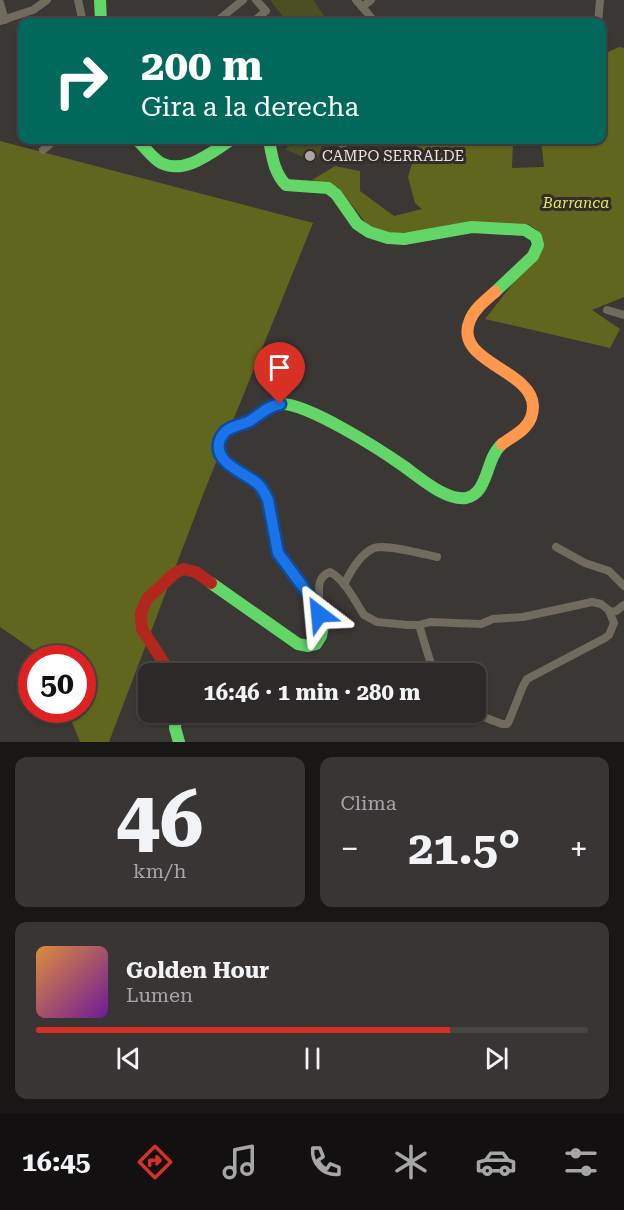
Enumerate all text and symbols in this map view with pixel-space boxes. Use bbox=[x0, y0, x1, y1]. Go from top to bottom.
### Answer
text: 200 m bbox=[141, 41, 263, 90]
icon: right bbox=[42, 42, 120, 120]
text: Gira a la derecha bbox=[141, 91, 359, 123]
place label: CAMPO SERRALDE bbox=[322, 147, 464, 165]
marker: CAMPO SERRALDE bbox=[303, 149, 317, 163]
park label: Barranca bbox=[542, 194, 609, 212]
pin bbox=[254, 342, 305, 404]
icon: arrive bbox=[263, 351, 296, 384]
position arrow bbox=[287, 582, 351, 646]
speed limit sign: 50 bbox=[18, 645, 96, 723]
text: 16:46 · 1 min · 280 m bbox=[203, 680, 421, 705]
text: 46 bbox=[116, 774, 203, 865]
text: Clima bbox=[341, 791, 396, 815]
text: 21.5° bbox=[408, 822, 520, 875]
text: − bbox=[341, 829, 359, 868]
text: + bbox=[570, 829, 588, 868]
text: km/h bbox=[133, 859, 187, 883]
text: Golden Hour bbox=[126, 958, 269, 983]
text: Lumen bbox=[126, 983, 193, 1007]
icon: previous bbox=[112, 1042, 145, 1075]
icon: pause bbox=[296, 1042, 329, 1075]
icon: next bbox=[480, 1042, 513, 1075]
icon: directions bbox=[134, 1141, 176, 1183]
icon: music bbox=[219, 1141, 261, 1183]
icon: phone bbox=[304, 1141, 346, 1183]
icon: climate bbox=[390, 1141, 432, 1183]
icon: car bbox=[475, 1141, 517, 1183]
icon: filters bbox=[560, 1141, 602, 1183]
text: 16:45 bbox=[22, 1146, 91, 1178]

